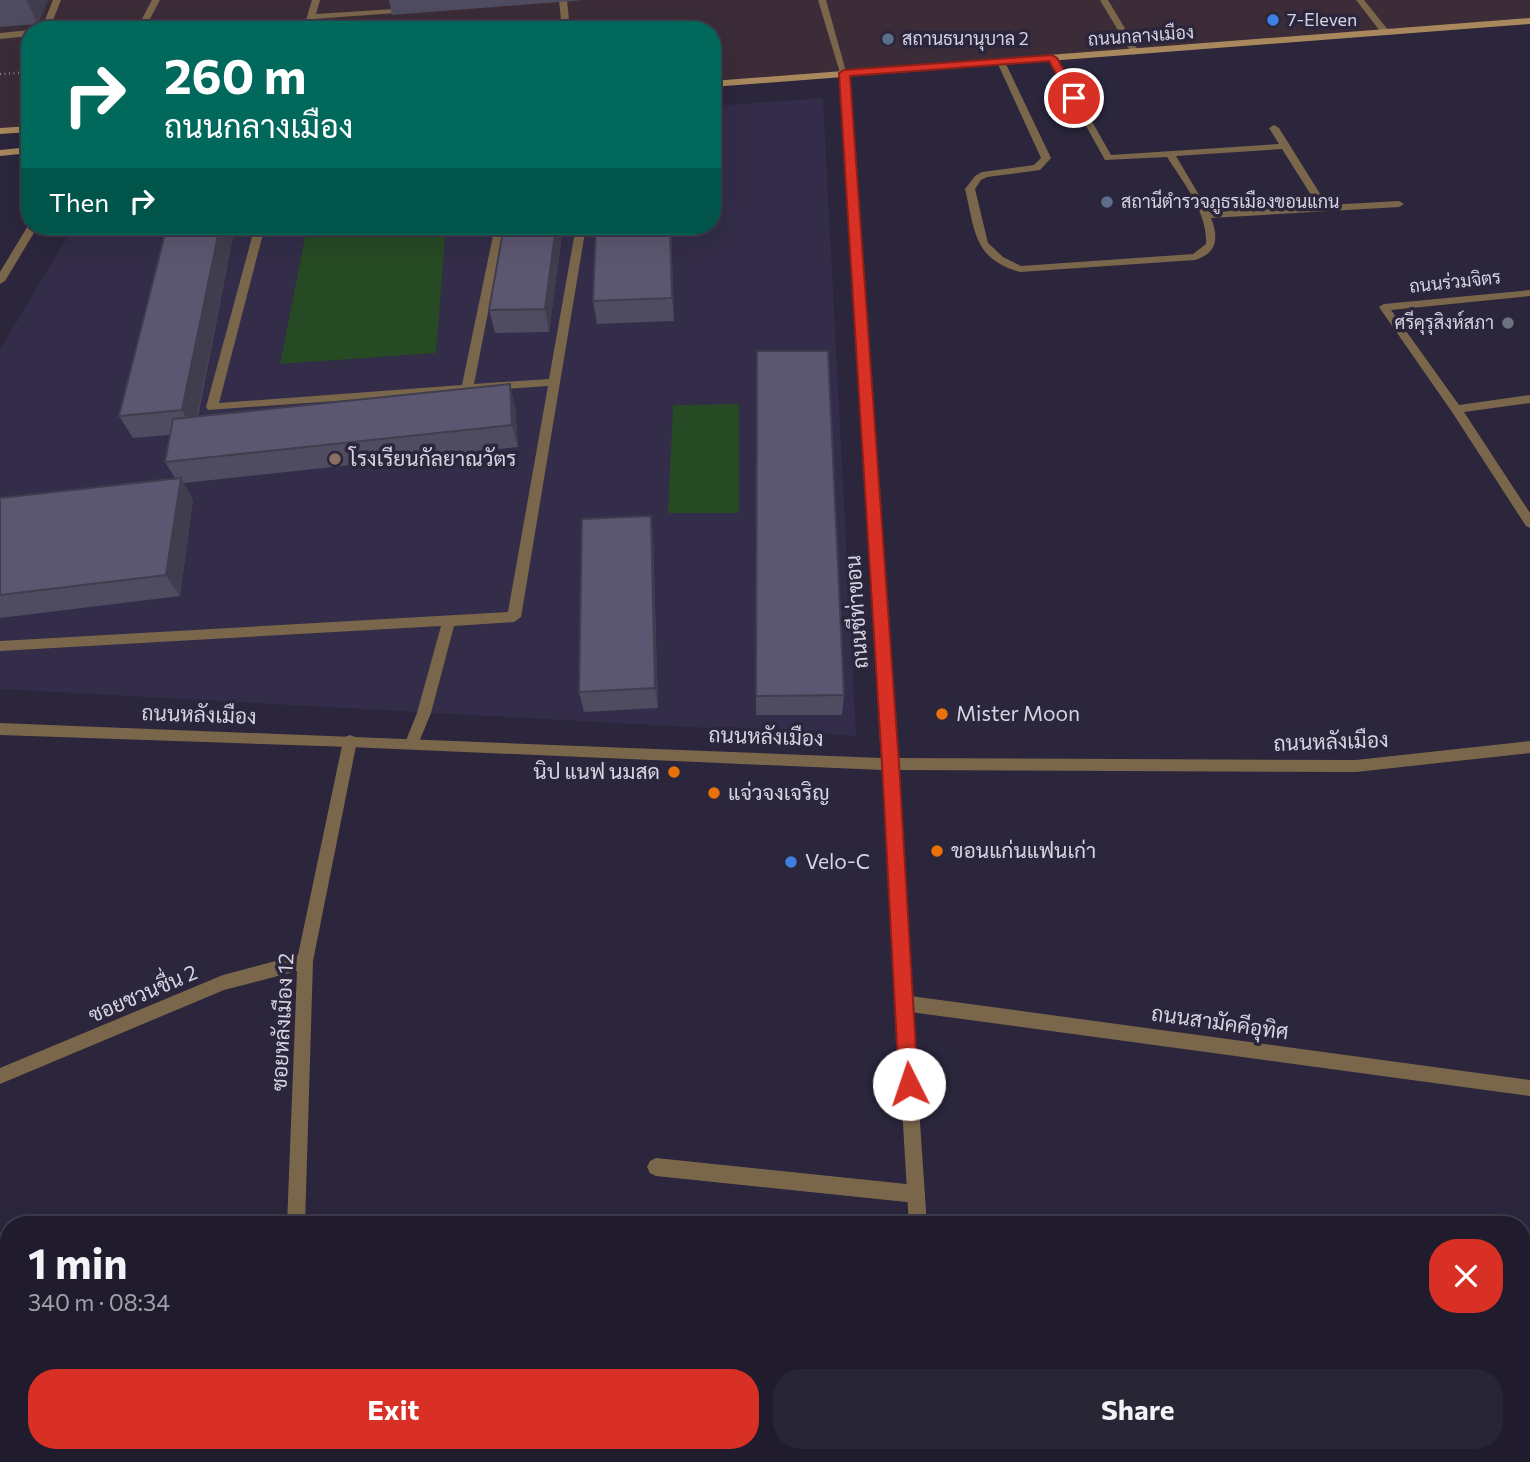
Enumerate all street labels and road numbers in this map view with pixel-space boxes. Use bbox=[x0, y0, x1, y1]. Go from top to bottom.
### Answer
street label: ถนนกลางเมือง bbox=[1087, 20, 1195, 50]
street label: ถนนร่วมจิตร bbox=[1408, 265, 1502, 297]
street label: ถนนชีท่าขอน bbox=[839, 554, 872, 670]
street label: ถนนหลังเมือง bbox=[141, 699, 257, 728]
street label: ถนนหลังเมือง bbox=[708, 721, 824, 750]
street label: ถนนหลังเมือง bbox=[1273, 726, 1389, 755]
street label: ซอยหลังเมือง 12 bbox=[265, 952, 298, 1092]
street label: ซอยชวนชื่น 2 bbox=[82, 953, 201, 1027]
street label: ถนนสามัคคีอุทิศ bbox=[1150, 1000, 1290, 1046]

